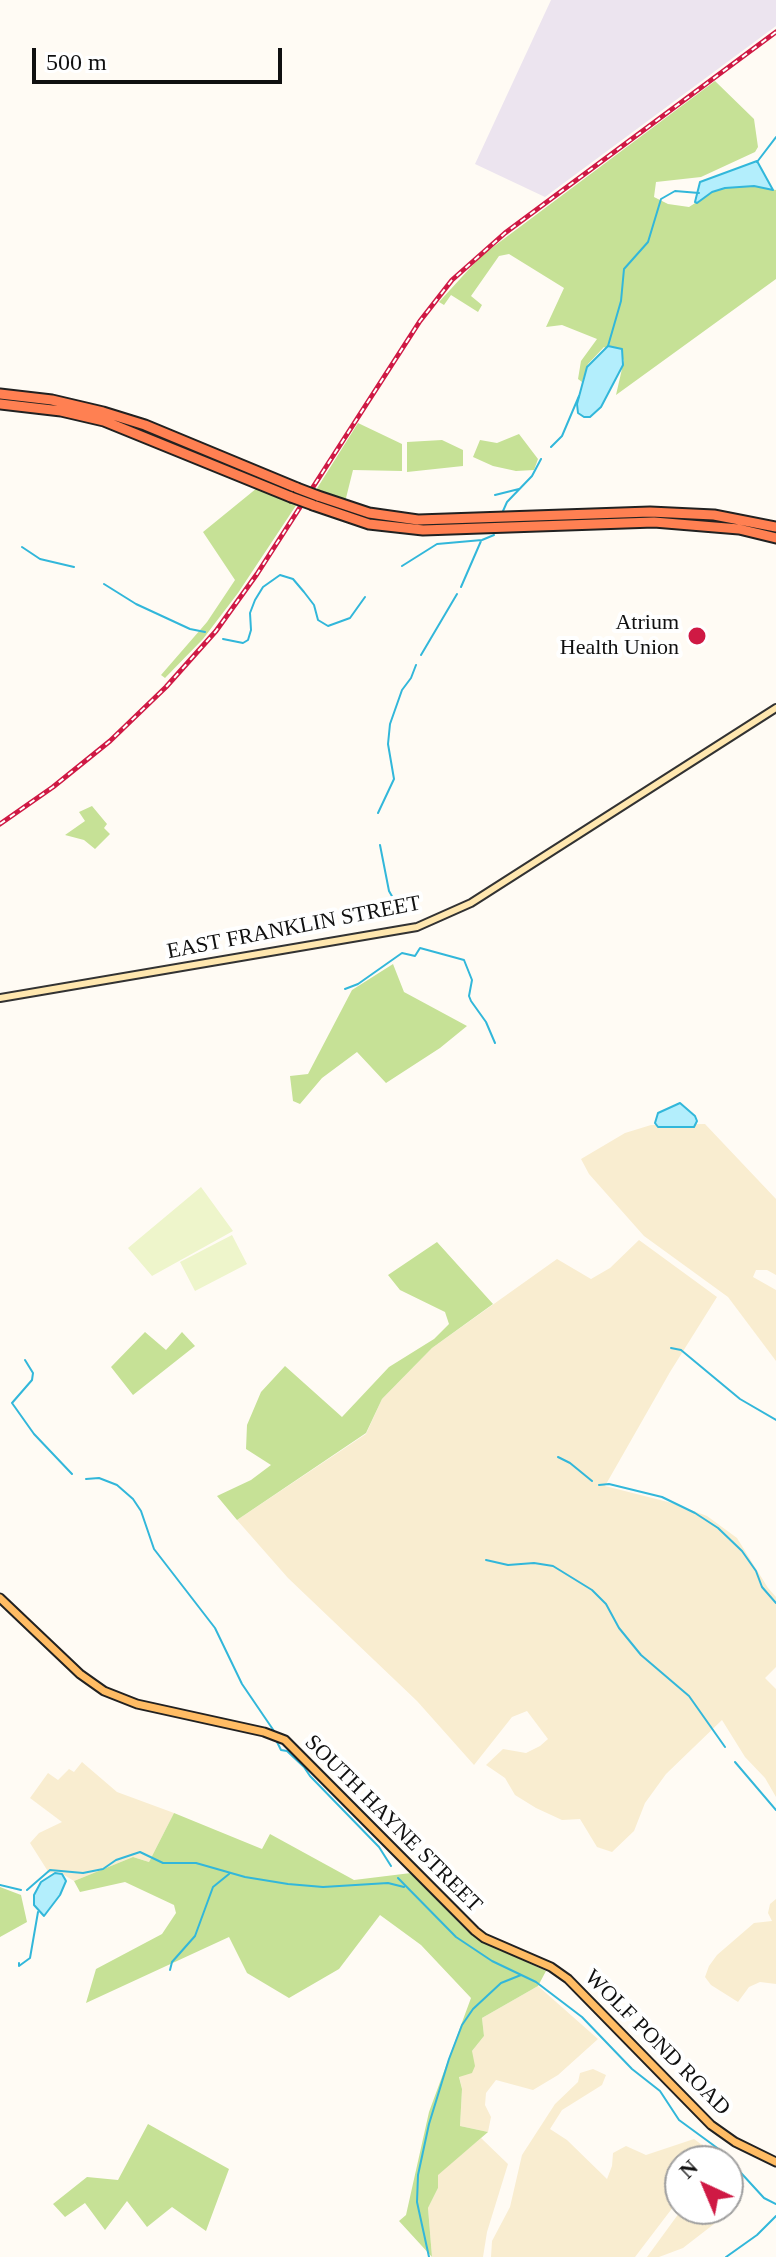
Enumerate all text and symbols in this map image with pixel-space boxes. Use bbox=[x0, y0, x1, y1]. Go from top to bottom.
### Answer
scale bar bbox=[36, 32, 286, 82]
text: 500 m bbox=[46, 49, 107, 75]
place label: Atrium Health Union bbox=[560, 610, 679, 662]
marker: Atrium Health Union bbox=[686, 625, 708, 647]
street label: EAST FRANKLIN STREET bbox=[165, 890, 423, 966]
street label: SOUTH HAYNE STREET bbox=[299, 1730, 487, 1918]
street label: WOLF POND ROAD bbox=[579, 1965, 735, 2121]
north arrow bbox=[664, 2145, 744, 2225]
text: N bbox=[674, 2154, 703, 2183]

